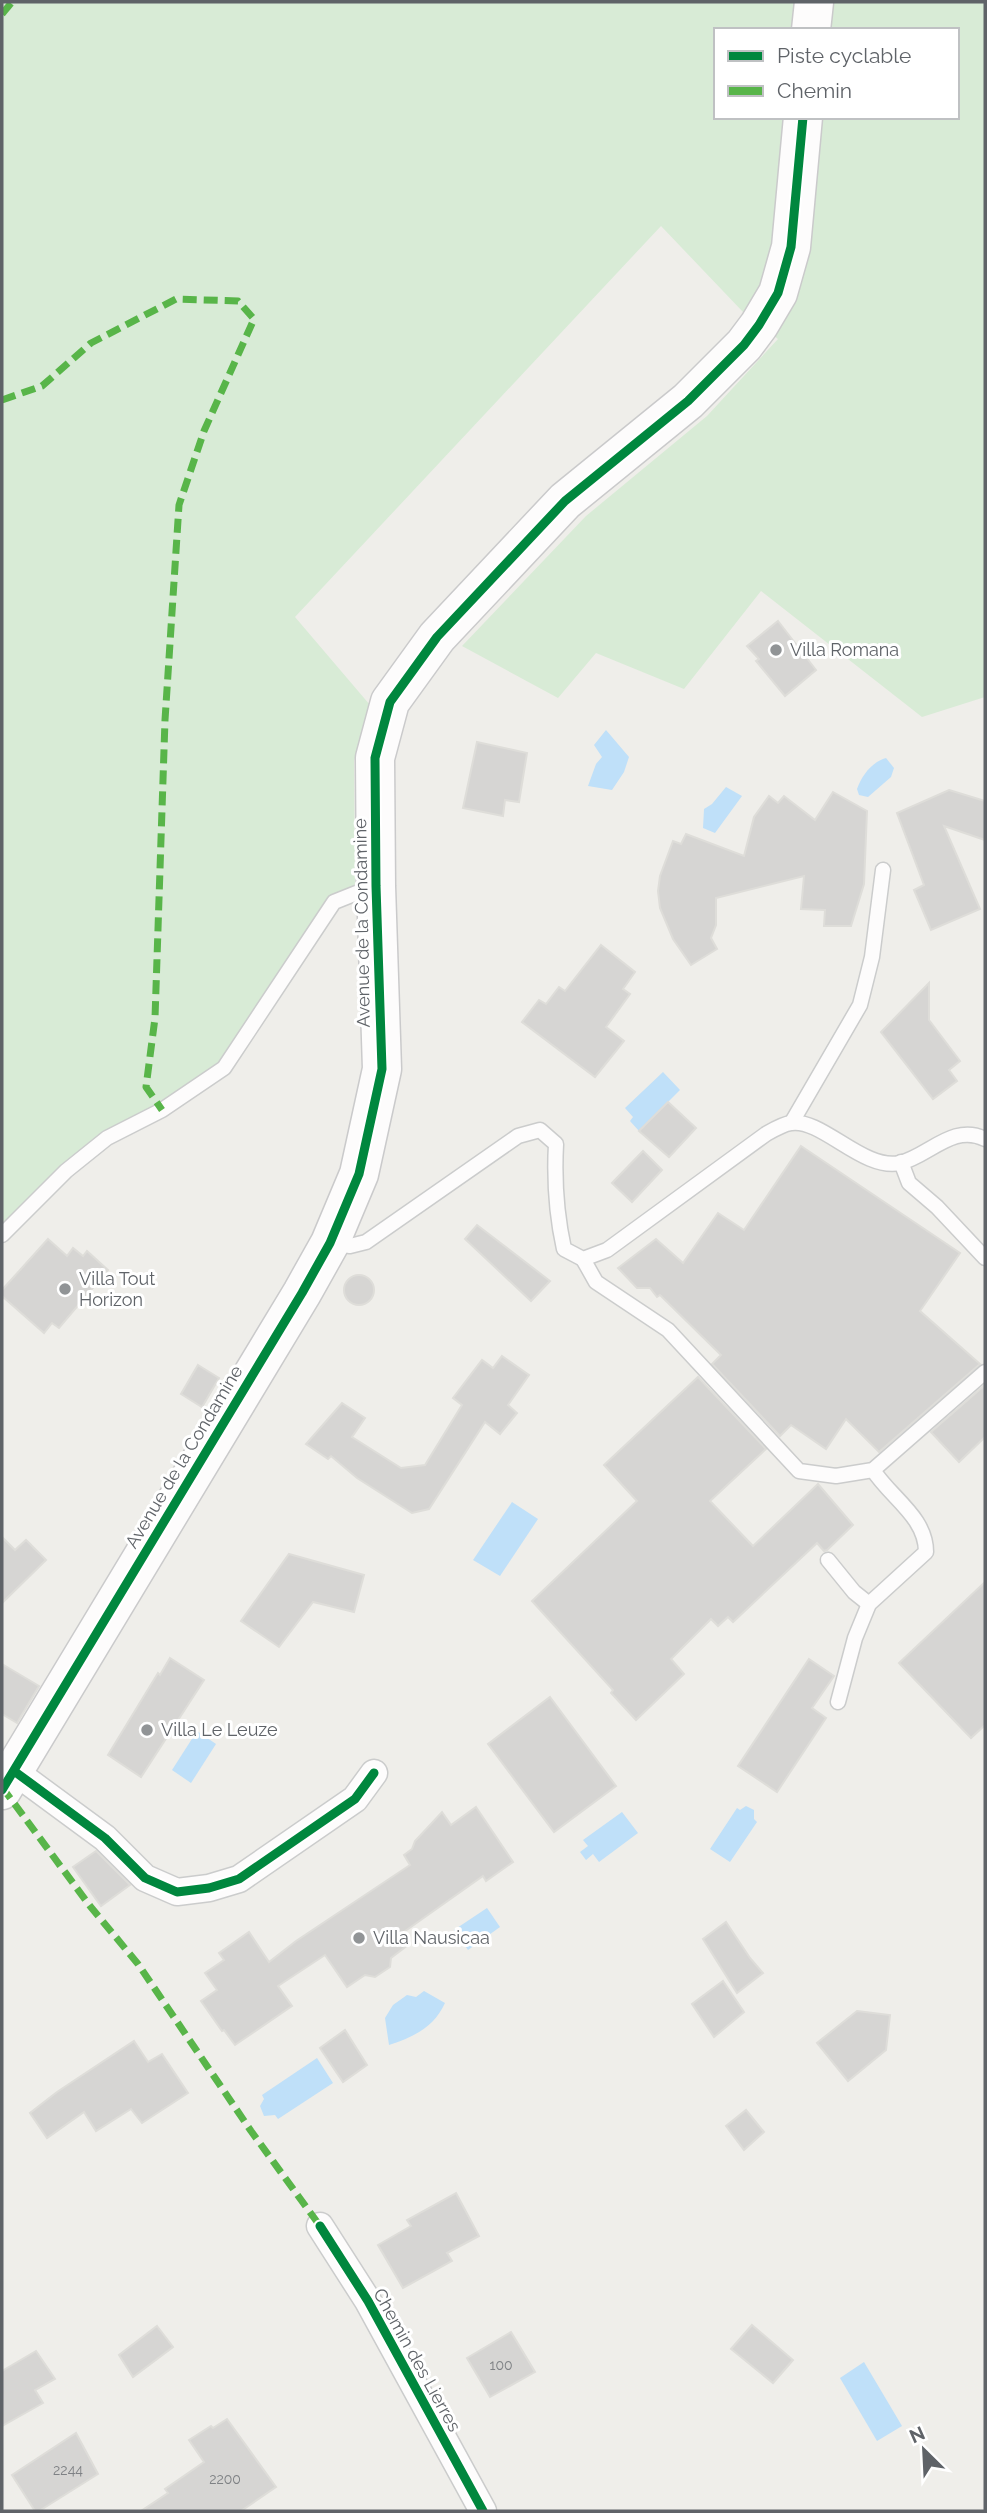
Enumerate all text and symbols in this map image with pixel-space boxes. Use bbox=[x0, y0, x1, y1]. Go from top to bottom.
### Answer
legend bbox=[714, 28, 959, 119]
text: Piste cyclable bbox=[777, 43, 911, 68]
text: Chemin bbox=[777, 78, 852, 103]
place label: Villa Romana bbox=[790, 639, 899, 660]
marker: Villa Romana bbox=[768, 642, 784, 658]
street label: Avenue de la Condamine bbox=[349, 818, 374, 1028]
place label: Villa Tout Horizon bbox=[79, 1268, 155, 1310]
marker: Villa Tout Horizon bbox=[57, 1281, 73, 1297]
street label: Avenue de la Condamine bbox=[121, 1361, 247, 1552]
place label: Villa Le Leuze bbox=[161, 1719, 278, 1740]
marker: Villa Le Leuze bbox=[139, 1722, 155, 1738]
place label: Villa Nausicaa bbox=[373, 1927, 490, 1948]
marker: Villa Nausicaa bbox=[351, 1930, 367, 1946]
street label: Chemin des Lierres bbox=[369, 2284, 466, 2435]
house number: 100 bbox=[489, 2357, 513, 2373]
north arrow bbox=[889, 2415, 959, 2485]
text: N bbox=[906, 2421, 928, 2447]
house number: 2244 bbox=[53, 2462, 83, 2478]
house number: 2200 bbox=[209, 2471, 241, 2487]

